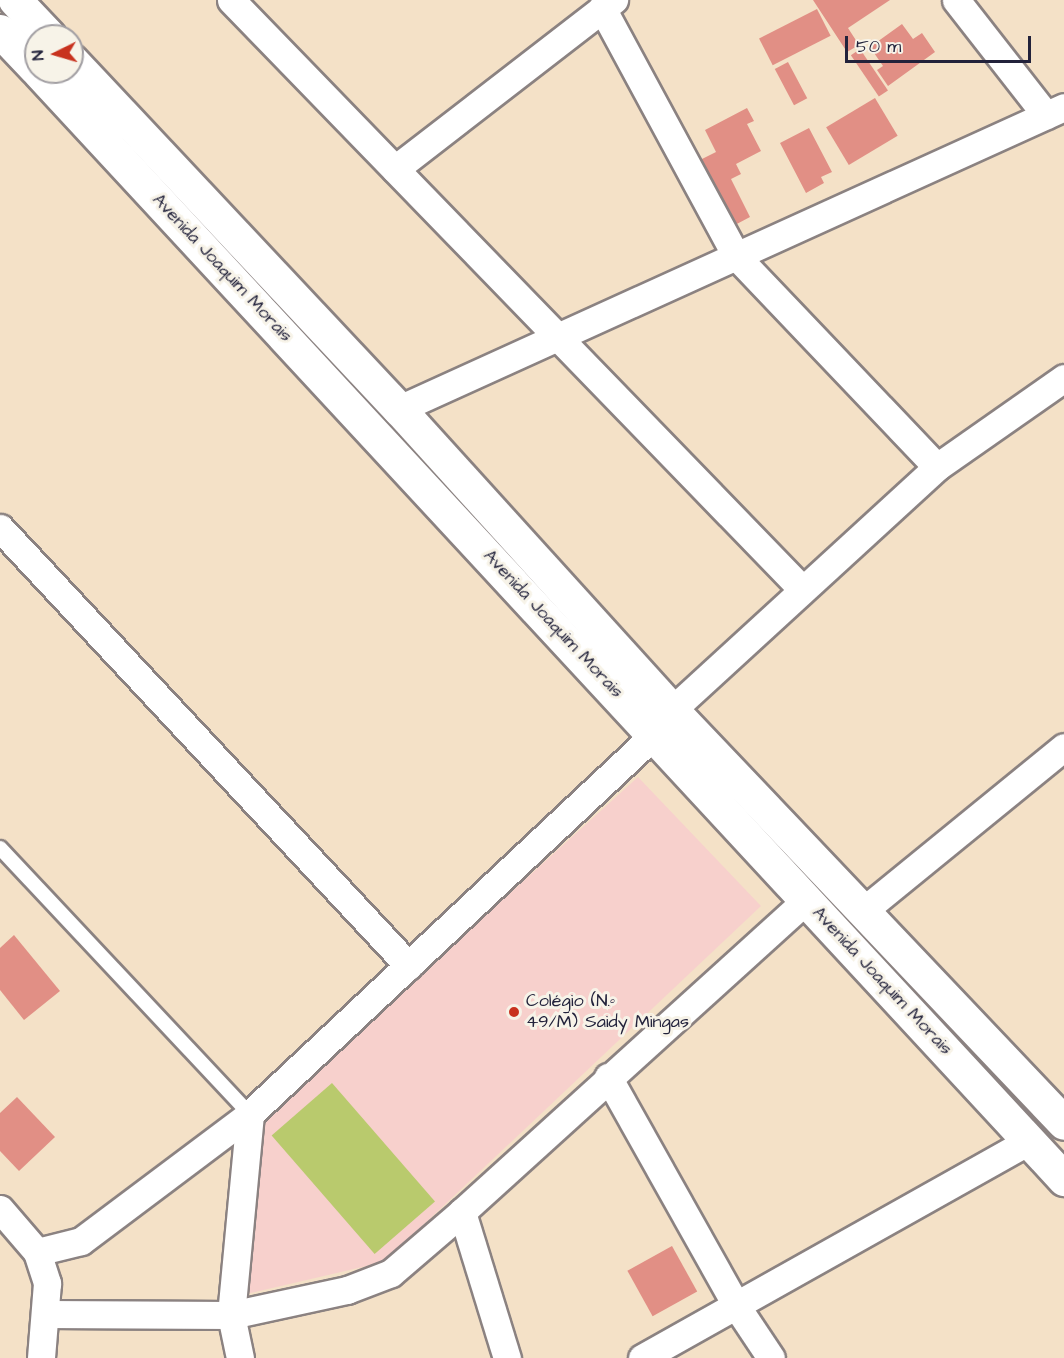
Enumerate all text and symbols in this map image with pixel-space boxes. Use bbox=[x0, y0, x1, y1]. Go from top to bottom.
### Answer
north arrow bbox=[24, 24, 84, 84]
scale bar bbox=[848, 24, 1034, 62]
text: 50 m bbox=[856, 34, 901, 59]
text: N bbox=[27, 49, 49, 61]
street label: Avenida Joaquim Morais bbox=[148, 189, 296, 347]
street label: Avenida Joaquim Morais bbox=[479, 545, 627, 703]
street label: Avenida Joaquim Morais bbox=[808, 902, 956, 1060]
place label: Colégio (N.º 49/M) Saidy Mingas bbox=[526, 991, 689, 1034]
marker: Colégio (N.º 49/M) Saidy Mingas bbox=[507, 1005, 521, 1019]

